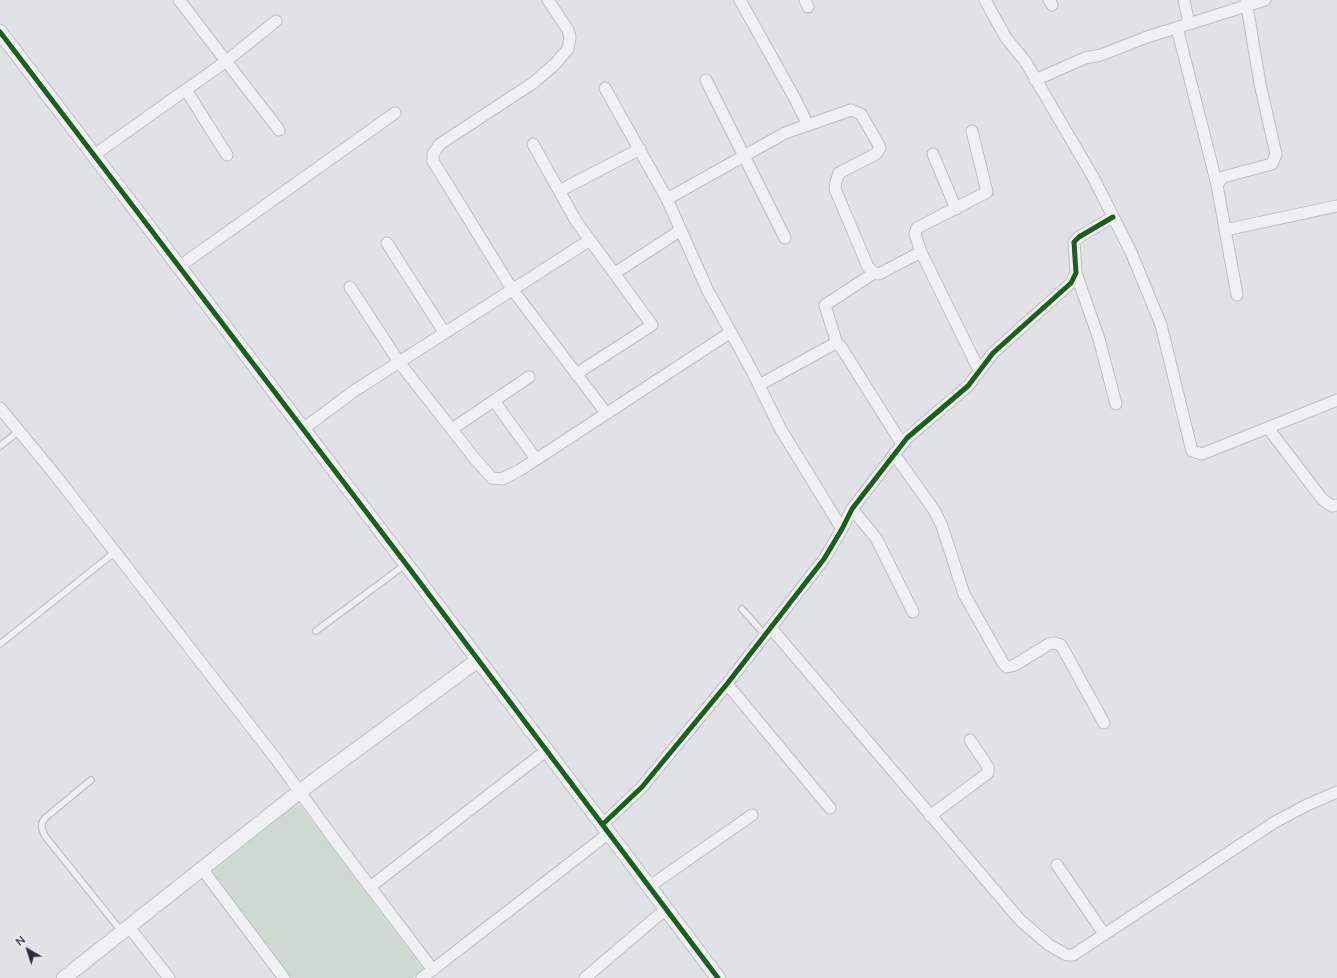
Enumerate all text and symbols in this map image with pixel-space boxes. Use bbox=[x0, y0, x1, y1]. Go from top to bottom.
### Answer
north arrow bbox=[8, 930, 48, 970]
text: N bbox=[13, 933, 28, 949]

